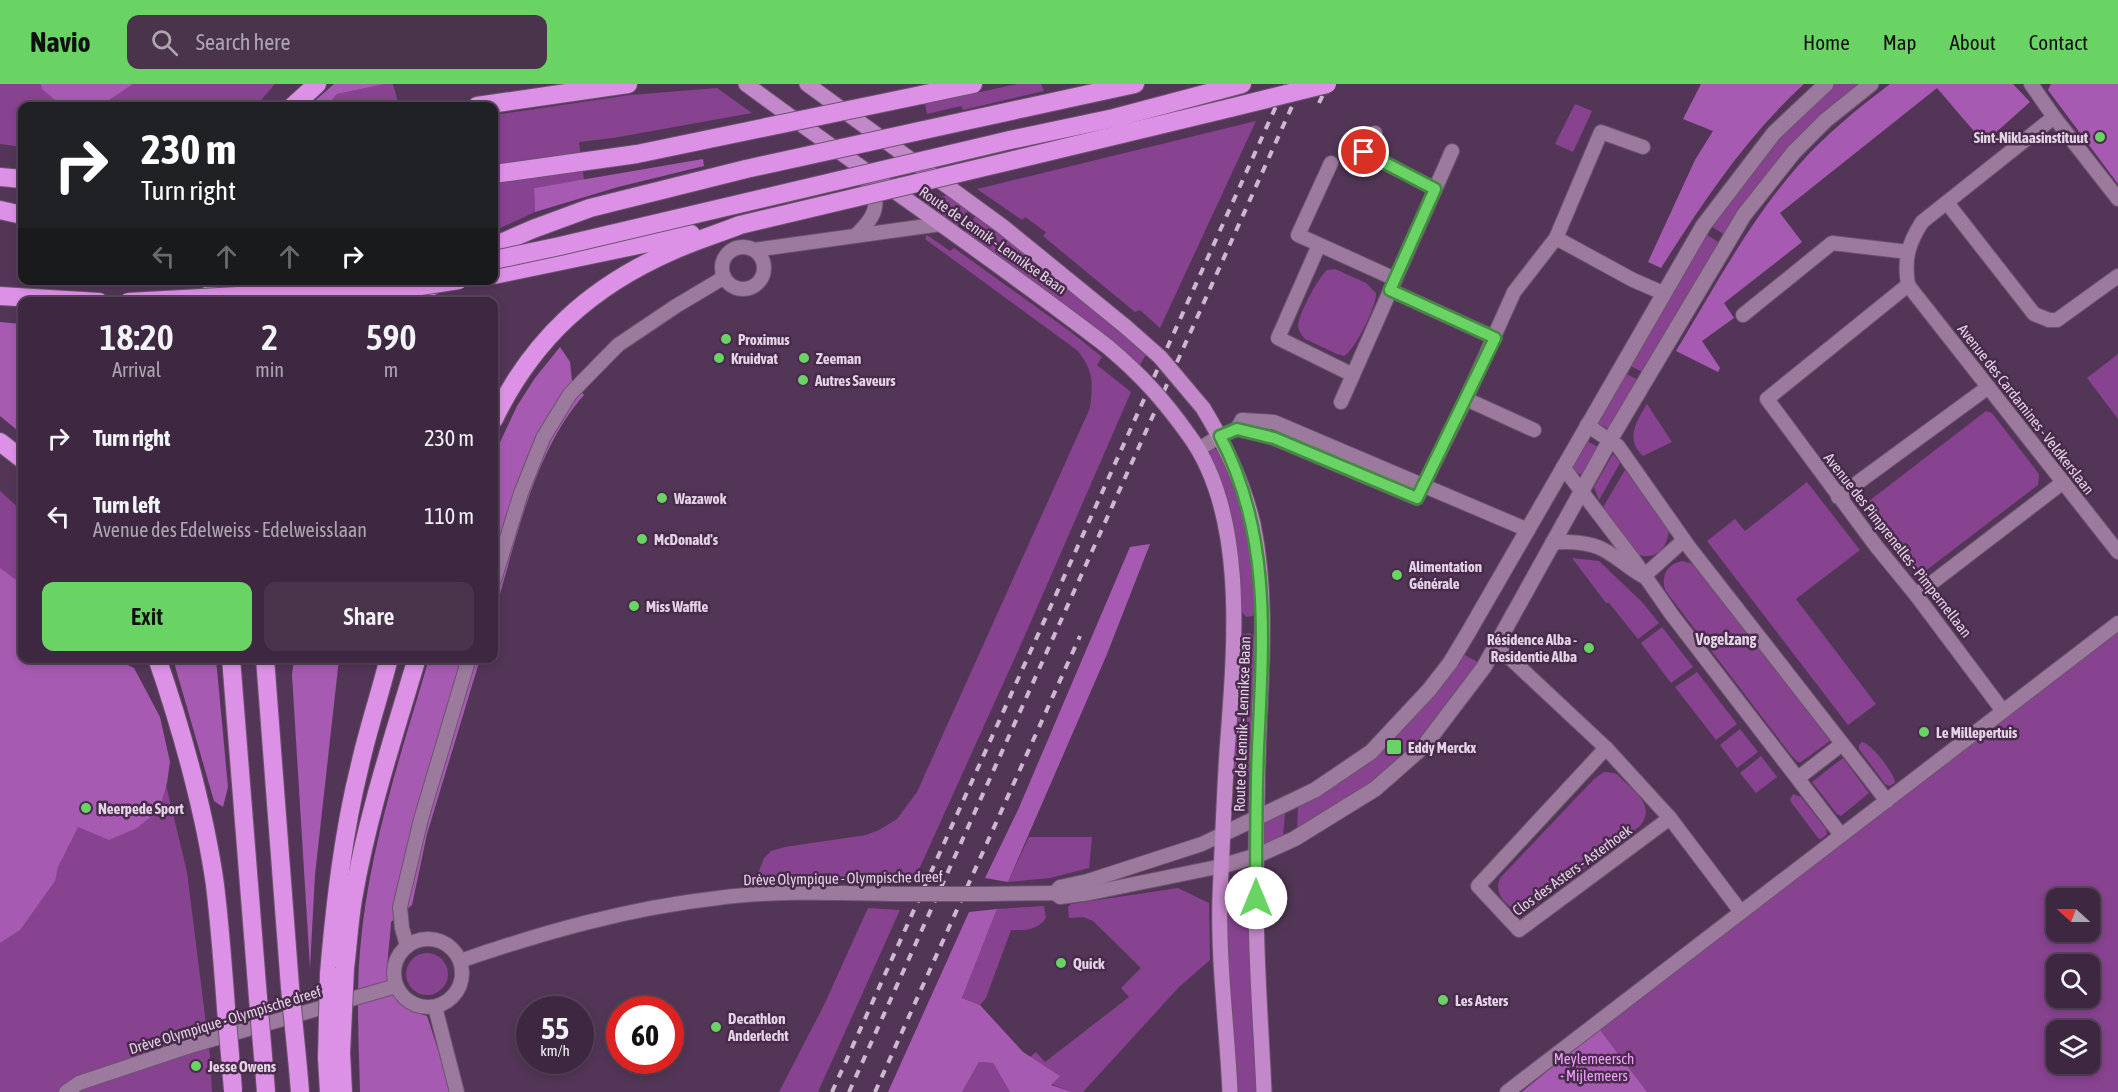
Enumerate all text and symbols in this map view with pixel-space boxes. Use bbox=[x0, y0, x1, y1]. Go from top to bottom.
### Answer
search box bbox=[127, 15, 547, 69]
text: Navio bbox=[30, 26, 91, 58]
icon: search bbox=[148, 26, 181, 59]
text: Search here bbox=[196, 29, 291, 55]
text: Home bbox=[1803, 30, 1850, 54]
text: Map bbox=[1883, 30, 1917, 54]
text: About bbox=[1950, 30, 1996, 54]
text: Contact bbox=[2029, 30, 2088, 54]
text: 230 m bbox=[141, 125, 236, 173]
icon: right bbox=[42, 126, 120, 204]
pin bbox=[1338, 126, 1389, 177]
place label: Sint-Niklaasinstituut bbox=[1974, 129, 2089, 146]
marker: Sint-Niklaasinstituut bbox=[2093, 130, 2107, 144]
icon: arrive bbox=[1347, 135, 1380, 168]
text: Turn right bbox=[141, 175, 236, 206]
street label: Route de Lennik - Lennikse Baan bbox=[916, 183, 1070, 297]
icon: left bbox=[147, 240, 180, 273]
icon: ahead bbox=[210, 240, 243, 273]
icon: ahead bbox=[273, 240, 306, 273]
icon: right bbox=[336, 240, 369, 273]
text: 18:20 bbox=[100, 316, 174, 358]
text: 2 bbox=[261, 316, 278, 358]
text: 590 bbox=[366, 316, 416, 358]
street label: Avenue des Cardamines - Veldkerslaan bbox=[1954, 321, 2098, 497]
place label: Proximus bbox=[738, 331, 790, 348]
marker: Proximus bbox=[719, 332, 733, 346]
place label: Kruidvat bbox=[731, 350, 779, 367]
place label: Zeeman bbox=[816, 350, 861, 367]
marker: Kruidvat bbox=[712, 351, 726, 365]
marker: Zeeman bbox=[797, 351, 811, 365]
text: Arrival bbox=[112, 358, 161, 381]
text: min bbox=[255, 358, 284, 381]
text: m bbox=[384, 358, 398, 381]
place label: Autres Saveurs bbox=[814, 372, 896, 389]
marker: Autres Saveurs bbox=[796, 373, 810, 387]
icon: right bbox=[42, 422, 75, 455]
text: Turn right bbox=[93, 425, 170, 451]
text: 230 m bbox=[424, 425, 474, 451]
street label: Avenue des Pimprenelles - Pimpernellaan bbox=[1821, 449, 1975, 641]
place label: Wazawok bbox=[673, 490, 727, 507]
marker: Wazawok bbox=[655, 491, 669, 505]
text: Turn left bbox=[93, 492, 160, 518]
icon: left bbox=[42, 500, 75, 533]
text: 110 m bbox=[424, 503, 474, 529]
text: Avenue des Edelweiss - Edelweisslaan bbox=[93, 518, 367, 541]
place label: McDonald's bbox=[654, 531, 719, 548]
marker: McDonald's bbox=[635, 532, 649, 546]
place label: Alimentation Générale bbox=[1408, 558, 1482, 592]
marker: Alimentation Générale bbox=[1390, 568, 1404, 582]
button: Exit bbox=[42, 582, 252, 651]
button: Share bbox=[264, 582, 474, 651]
place label: Miss Waffle bbox=[646, 598, 709, 615]
marker: Miss Waffle bbox=[627, 599, 641, 613]
district label: Vogelzang bbox=[1695, 630, 1757, 648]
place label: Résidence Alba - Residentie Alba bbox=[1487, 631, 1577, 665]
street label: Route de Lennik - Lennikse Baan bbox=[1230, 636, 1254, 812]
marker: Résidence Alba - Residentie Alba bbox=[1582, 641, 1596, 655]
place label: Le Millepertuis bbox=[1936, 724, 2018, 741]
marker: Le Millepertuis bbox=[1917, 725, 1931, 739]
marker: Eddy Merckx bbox=[1385, 738, 1403, 756]
place label: Eddy Merckx bbox=[1408, 739, 1476, 756]
place label: Neerpede Sport bbox=[98, 800, 184, 817]
marker: Neerpede Sport bbox=[79, 801, 93, 815]
street label: Clos des Asters - Asterhoek bbox=[1509, 821, 1635, 919]
position arrow bbox=[1224, 866, 1288, 930]
street label: Drève Olympique - Olympische dreef bbox=[743, 868, 943, 888]
north arrow bbox=[2046, 888, 2100, 942]
map controls bbox=[2046, 888, 2100, 1074]
button: search bbox=[2046, 954, 2100, 1008]
place label: Quick bbox=[1073, 955, 1105, 972]
marker: Quick bbox=[1054, 956, 1068, 970]
street label: Drève Olympique - Olympische dreef bbox=[127, 983, 323, 1057]
place label: Les Asters bbox=[1455, 992, 1509, 1009]
marker: Les Asters bbox=[1436, 993, 1450, 1007]
speed limit sign: 60 bbox=[606, 996, 684, 1074]
place label: Decathlon Anderlecht bbox=[727, 1010, 789, 1044]
text: 55 bbox=[541, 1011, 569, 1045]
marker: Decathlon Anderlecht bbox=[709, 1020, 723, 1034]
button: layers bbox=[2046, 1020, 2100, 1074]
text: km/h bbox=[540, 1042, 570, 1059]
park label: Meylemeersch - Mijlemeers bbox=[1554, 1050, 1634, 1084]
place label: Jesse Owens bbox=[207, 1058, 277, 1075]
marker: Jesse Owens bbox=[189, 1059, 203, 1073]

